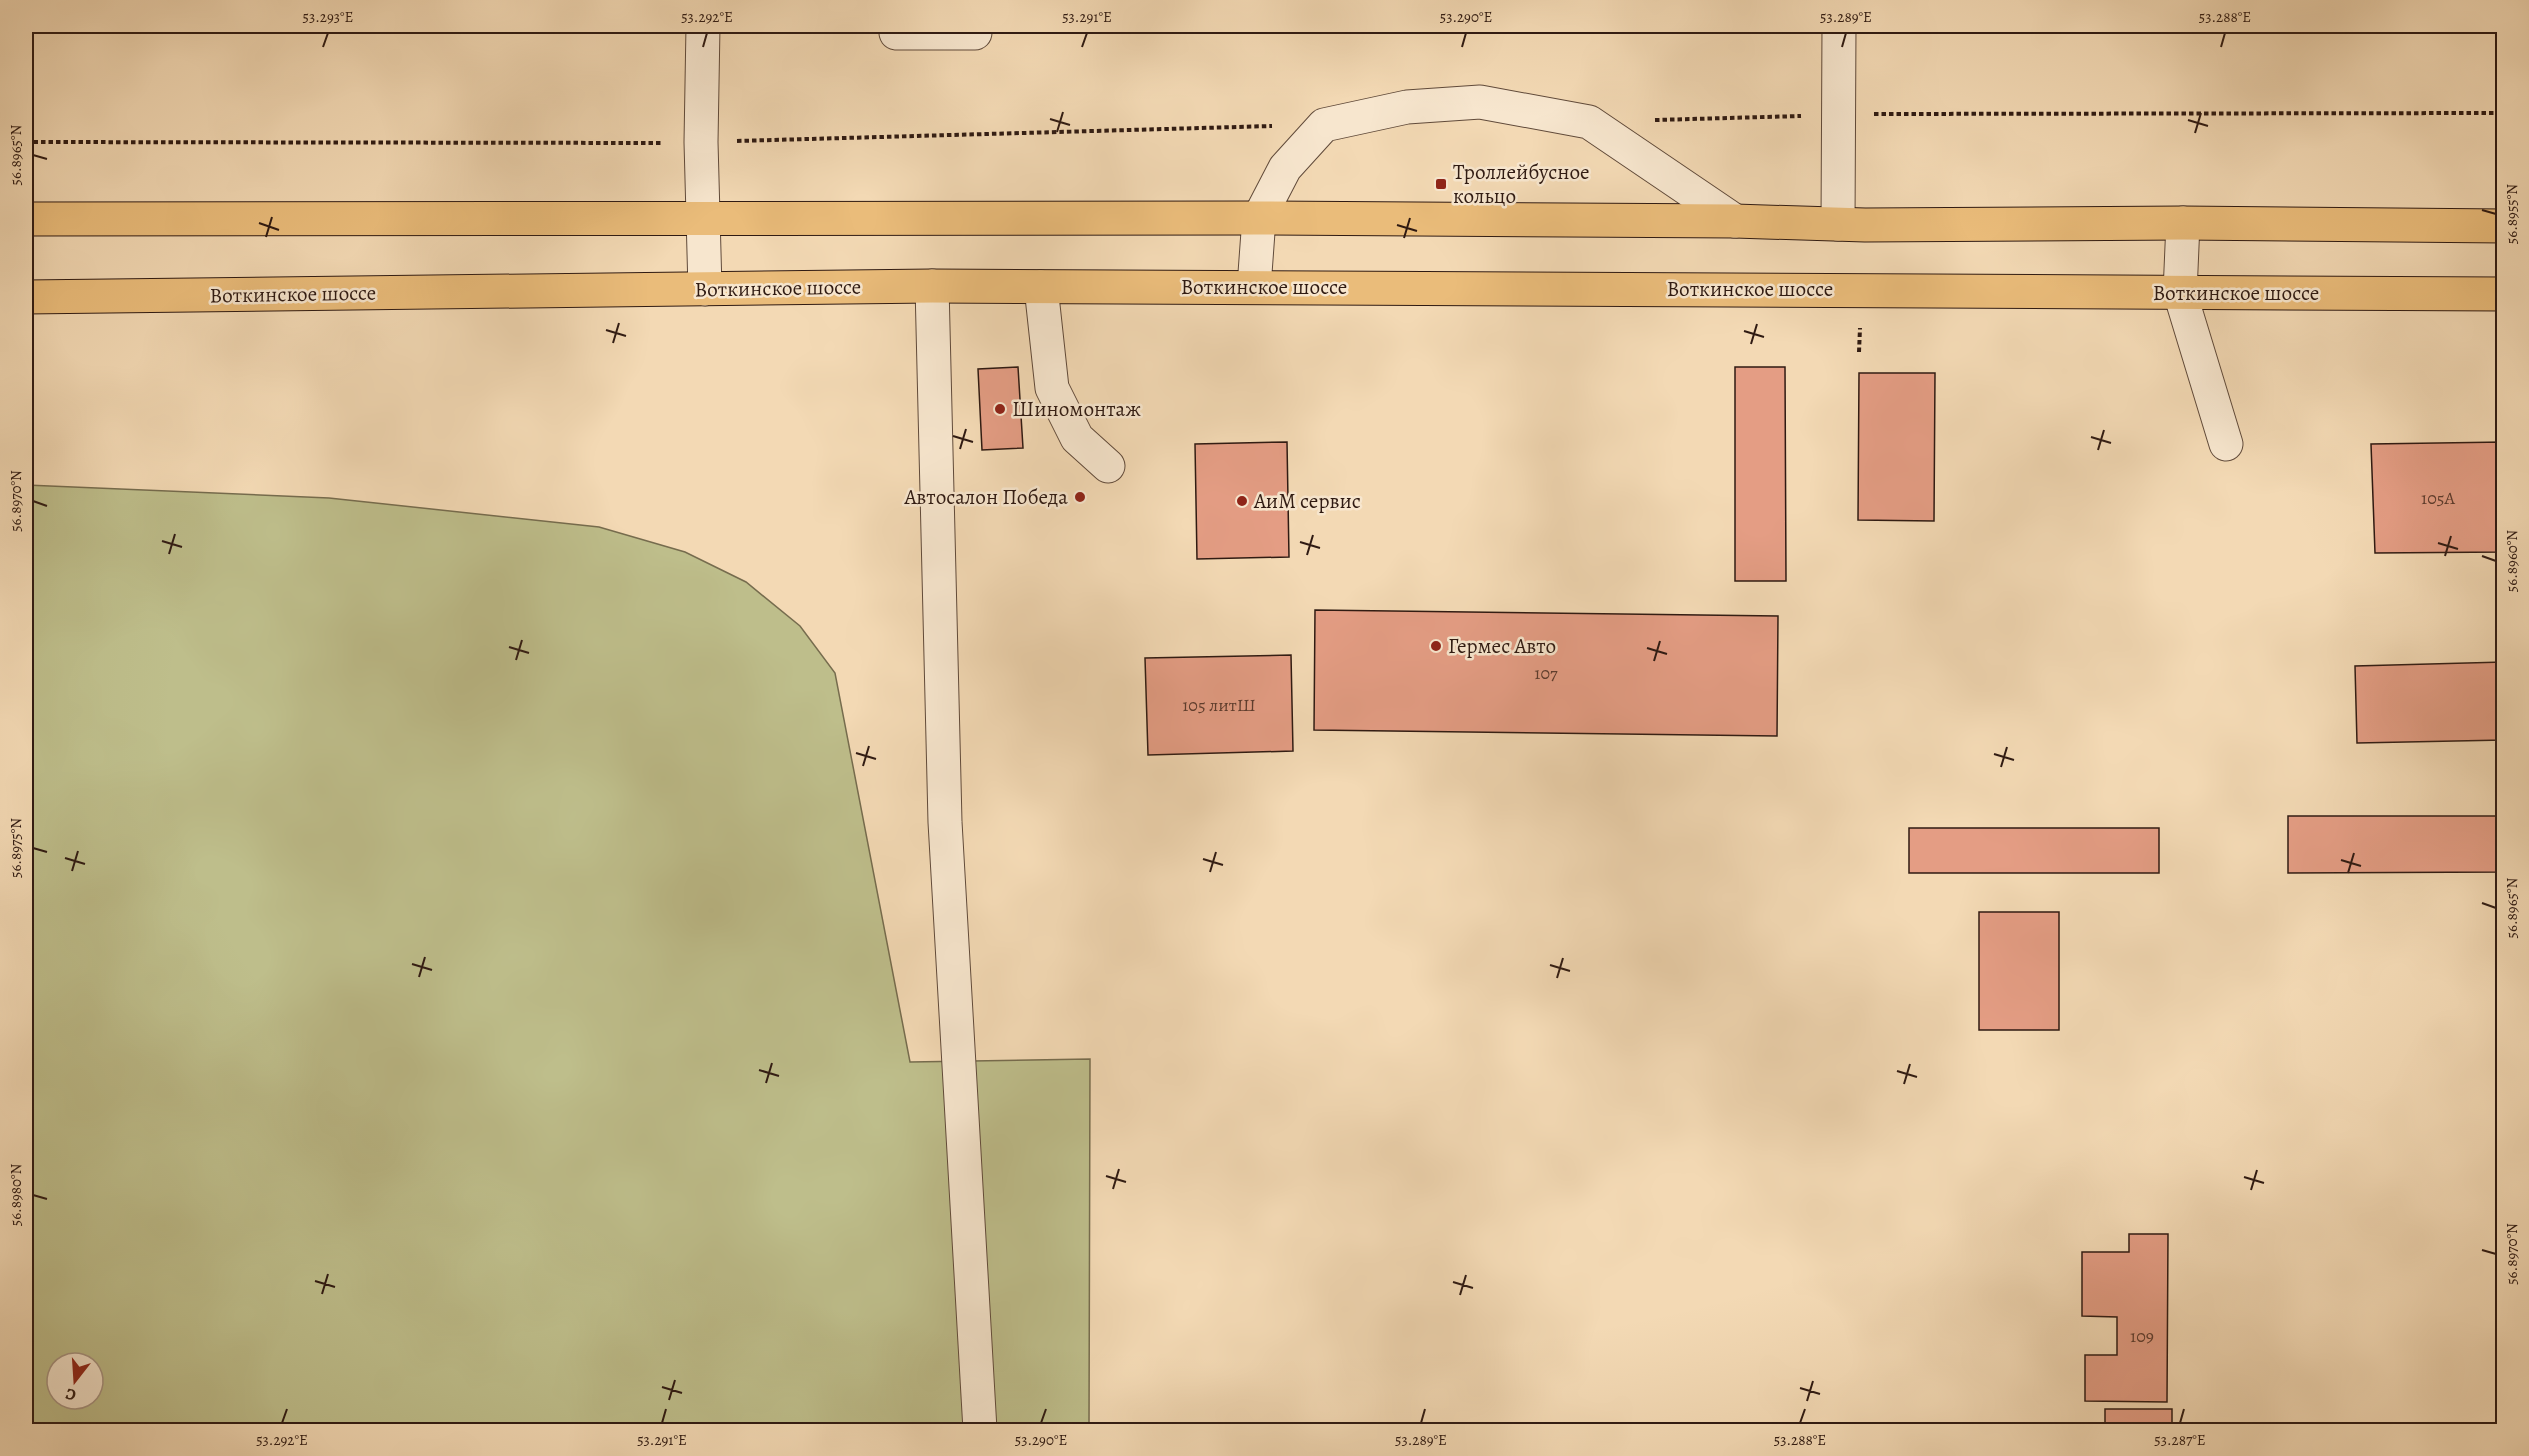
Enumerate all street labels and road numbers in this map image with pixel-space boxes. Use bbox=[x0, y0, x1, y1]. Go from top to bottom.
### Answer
street label: Воткинское шоссе bbox=[694, 273, 862, 303]
street label: Воткинское шоссе bbox=[1181, 273, 1347, 301]
street label: Воткинское шоссе bbox=[1667, 275, 1833, 303]
street label: Воткинское шоссе bbox=[209, 279, 377, 309]
street label: Воткинское шоссе bbox=[2153, 279, 2319, 307]

